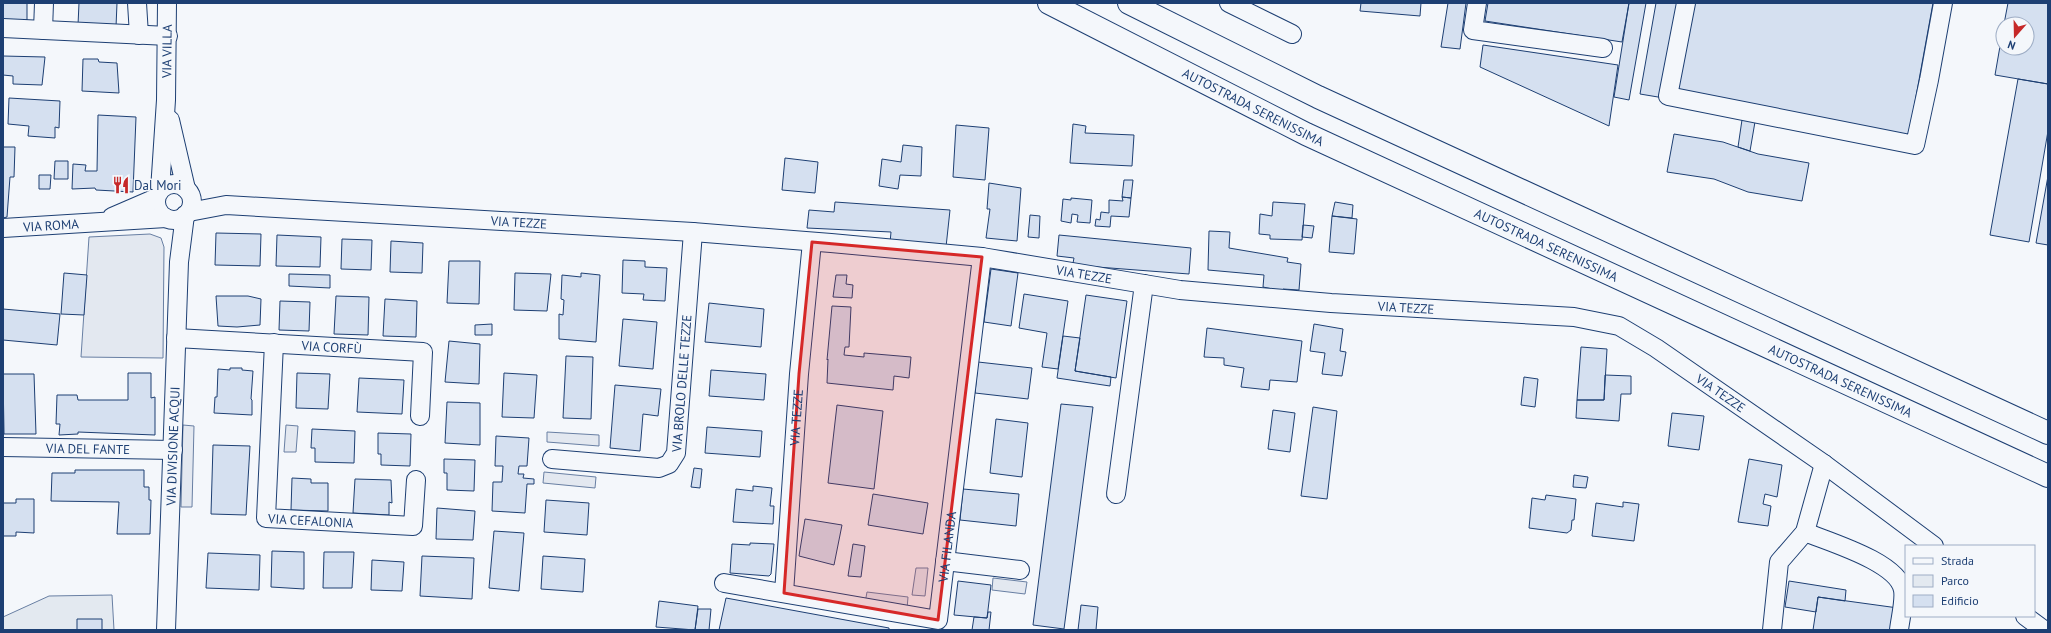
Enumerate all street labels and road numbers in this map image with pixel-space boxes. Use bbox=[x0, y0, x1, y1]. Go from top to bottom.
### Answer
street label: VIA VILLA bbox=[158, 24, 175, 79]
street label: AUTOSTRADA SERENISSIMA bbox=[1180, 64, 1327, 150]
street label: AUTOSTRADA SERENISSIMA bbox=[1472, 204, 1621, 285]
street label: VIA TEZZE bbox=[489, 212, 548, 232]
street label: VIA ROMA bbox=[22, 215, 80, 235]
street label: VIA TEZZE bbox=[1054, 261, 1113, 287]
street label: VIA TEZZE bbox=[1376, 297, 1435, 317]
street label: VIA BROLO DELLE TEZZE bbox=[668, 314, 695, 454]
street label: VIA CORFÙ bbox=[300, 337, 363, 357]
street label: AUTOSTRADA SERENISSIMA bbox=[1766, 340, 1915, 421]
street label: VIA TEZZE bbox=[1692, 369, 1749, 416]
street label: VIA DIVISIONE ACQUI bbox=[162, 386, 183, 507]
street label: VIA TEZZE bbox=[786, 389, 806, 447]
street label: VIA DEL FANTE bbox=[45, 439, 130, 458]
street label: VIA CEFALONIA bbox=[267, 510, 354, 531]
street label: VIA FILANDA bbox=[934, 510, 960, 584]

